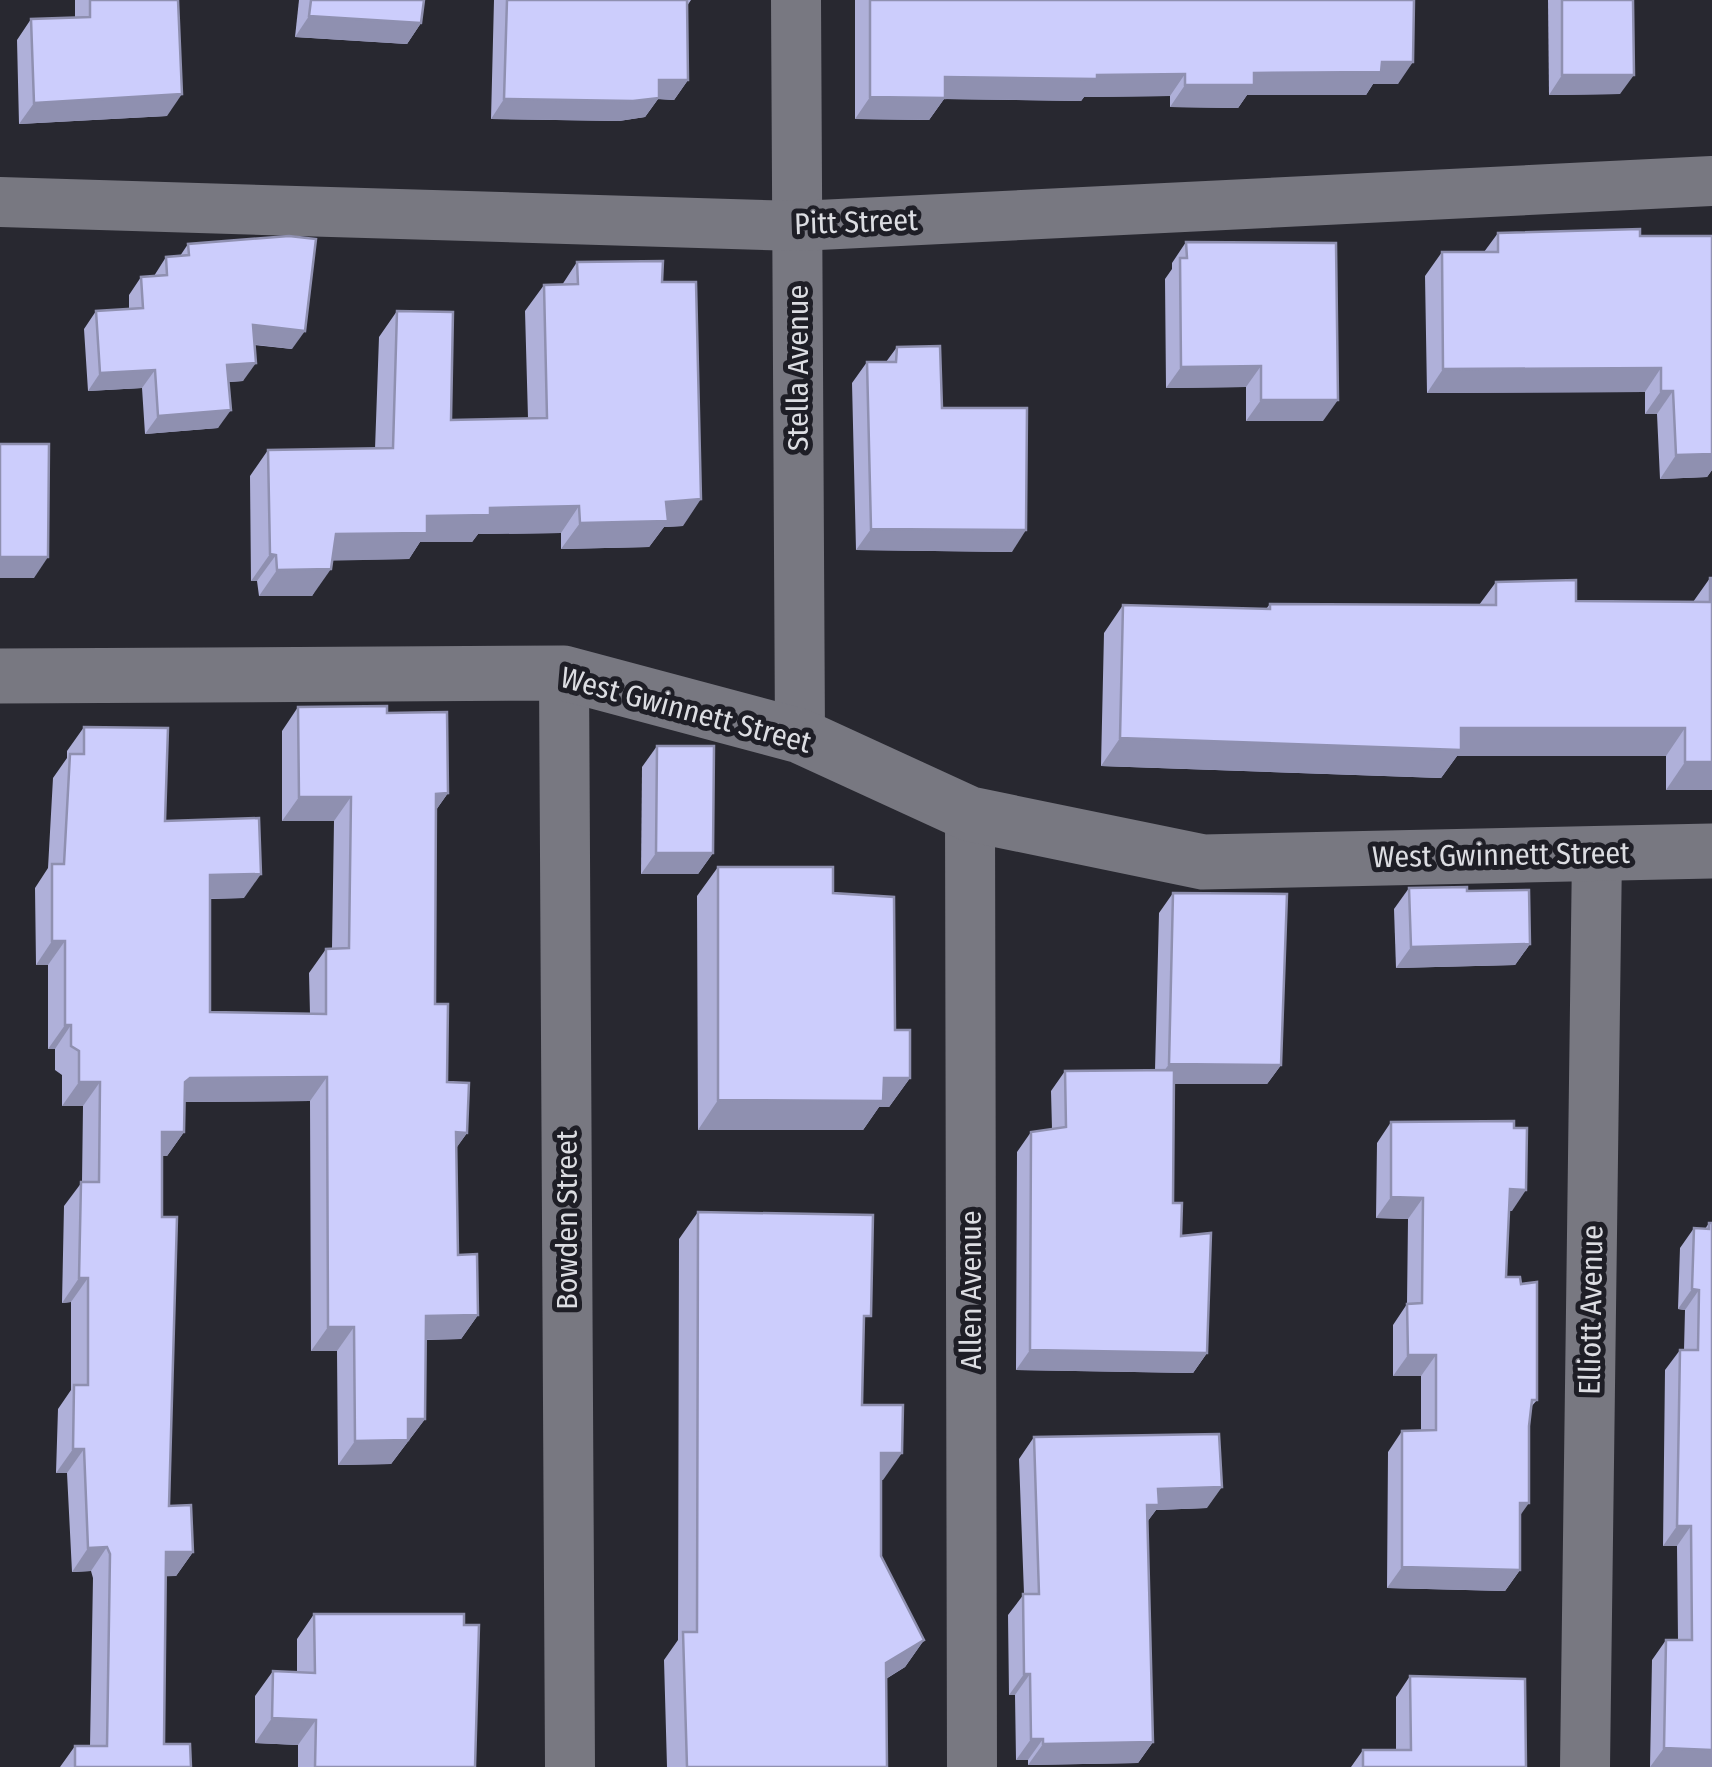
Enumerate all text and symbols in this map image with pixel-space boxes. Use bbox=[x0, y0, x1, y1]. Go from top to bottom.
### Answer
street label: Pitt Street bbox=[794, 202, 919, 242]
street label: Stella Avenue bbox=[780, 285, 816, 451]
street label: West Gwinnett Street bbox=[557, 659, 815, 761]
street label: West Gwinnett Street bbox=[1372, 835, 1630, 875]
street label: Bowden Street bbox=[549, 1130, 585, 1310]
street label: Allen Avenue bbox=[953, 1210, 989, 1370]
street label: Elliott Avenue bbox=[1572, 1225, 1610, 1395]

